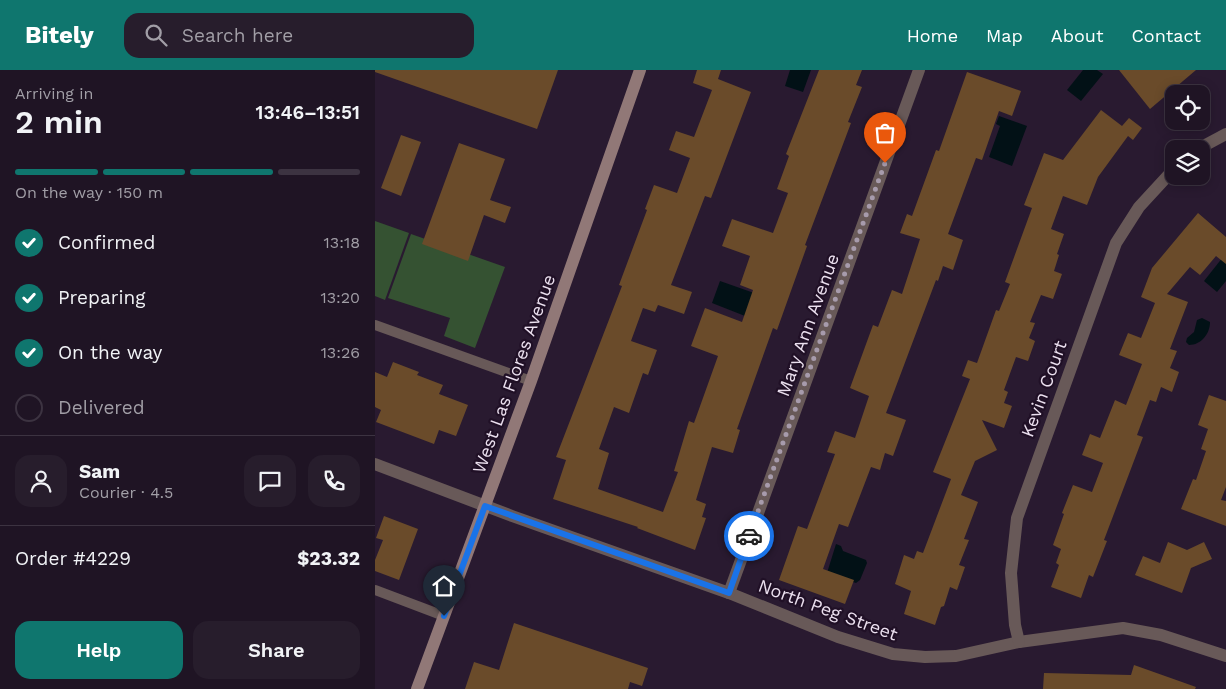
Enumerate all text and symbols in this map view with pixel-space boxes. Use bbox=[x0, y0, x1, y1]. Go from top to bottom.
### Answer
search box bbox=[124, 13, 474, 58]
text: Bitely bbox=[25, 21, 94, 49]
icon: search bbox=[142, 21, 170, 49]
text: Search here bbox=[182, 24, 293, 47]
text: Home bbox=[907, 25, 958, 46]
text: Map bbox=[986, 25, 1023, 46]
text: About bbox=[1051, 25, 1103, 46]
text: Contact bbox=[1131, 25, 1201, 46]
text: Arriving in bbox=[15, 84, 93, 103]
map controls bbox=[1165, 85, 1210, 185]
button: locate bbox=[1165, 85, 1210, 130]
text: 13:46–13:51 bbox=[256, 101, 360, 124]
text: 2 min bbox=[15, 103, 103, 141]
pin bbox=[864, 112, 906, 163]
icon: bag bbox=[871, 119, 899, 147]
button: layers bbox=[1165, 140, 1210, 185]
text: On the way · 150 m bbox=[15, 183, 163, 202]
icon: check bbox=[15, 229, 43, 257]
text: Confirmed bbox=[58, 231, 155, 254]
text: 13:18 bbox=[324, 233, 360, 252]
street label: Mary Ann Avenue bbox=[772, 251, 843, 399]
street label: West Las Flores Avenue bbox=[468, 272, 559, 476]
icon: check bbox=[15, 284, 43, 312]
text: Preparing bbox=[58, 286, 145, 309]
text: 13:20 bbox=[320, 288, 360, 307]
street label: Kevin Court bbox=[1016, 337, 1071, 440]
icon: check bbox=[15, 339, 43, 367]
text: On the way bbox=[58, 341, 162, 364]
text: 13:26 bbox=[321, 343, 360, 362]
text: Delivered bbox=[58, 396, 145, 419]
button: person bbox=[15, 455, 67, 507]
button: chat bbox=[244, 455, 296, 507]
button: phone bbox=[308, 455, 360, 507]
text: Sam bbox=[79, 460, 120, 483]
text: Courier · 4.5 bbox=[79, 483, 173, 502]
courier bbox=[724, 511, 774, 561]
icon: car bbox=[735, 522, 763, 550]
text: Order #4229 bbox=[15, 547, 131, 570]
text: $23.32 bbox=[297, 547, 360, 570]
pin bbox=[423, 565, 465, 616]
icon: home bbox=[430, 572, 458, 600]
street label: North Peg Street bbox=[756, 575, 901, 645]
button: Help bbox=[15, 621, 183, 679]
button: Share bbox=[193, 621, 360, 679]

